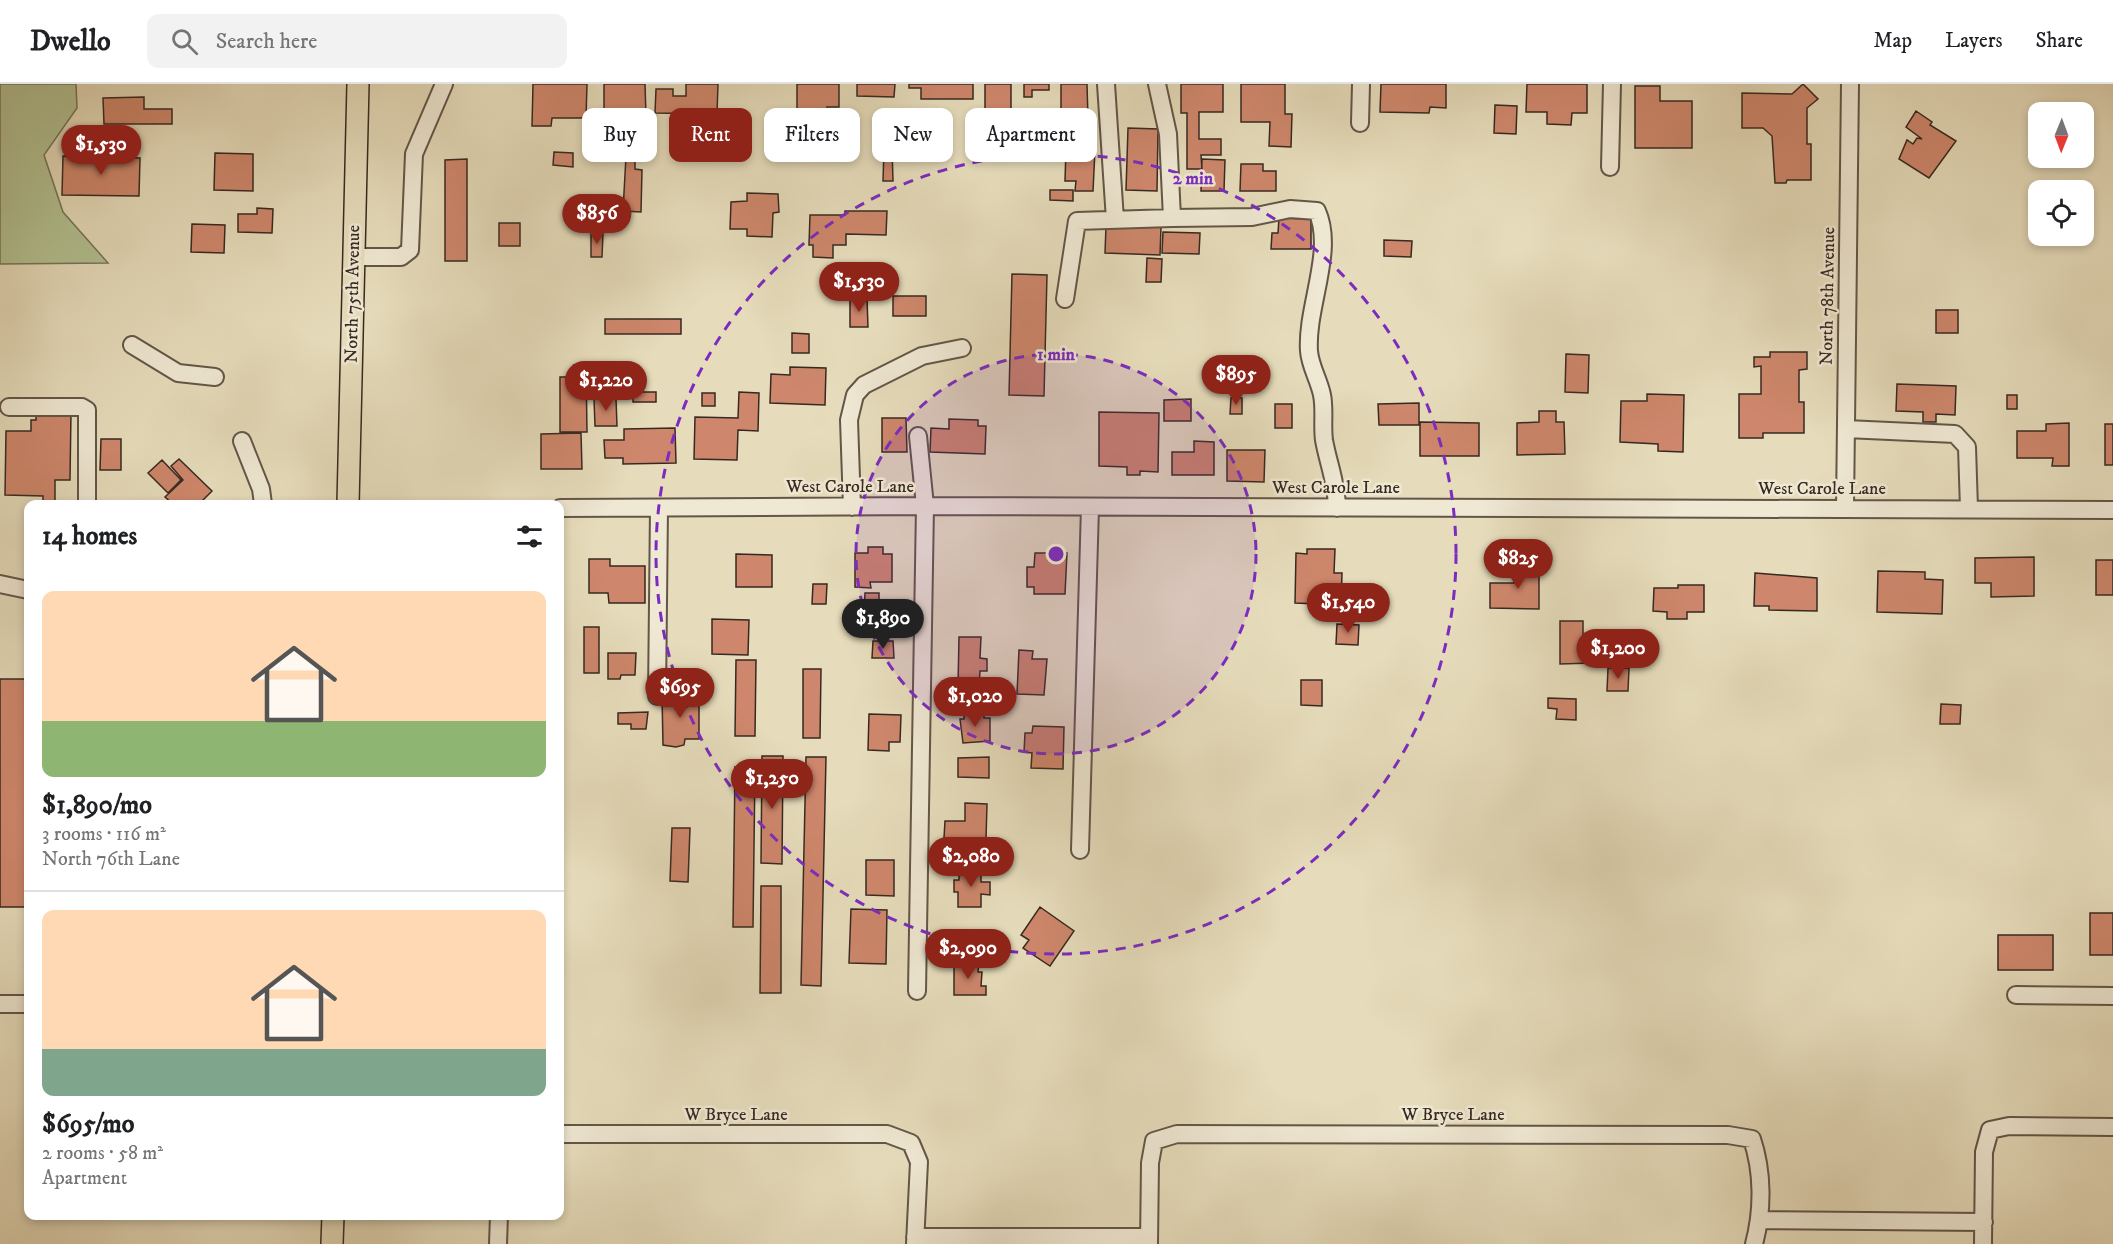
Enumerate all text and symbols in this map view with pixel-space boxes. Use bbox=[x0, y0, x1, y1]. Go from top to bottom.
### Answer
search box bbox=[147, 14, 567, 68]
text: Dwello bbox=[30, 24, 111, 59]
icon: search bbox=[168, 25, 201, 58]
text: Search here bbox=[216, 28, 317, 55]
text: Map bbox=[1873, 28, 1912, 54]
text: Layers bbox=[1945, 28, 2003, 54]
text: Share bbox=[2036, 28, 2083, 54]
north arrow bbox=[2028, 102, 2094, 168]
map controls bbox=[2028, 102, 2094, 246]
chip: Buy bbox=[582, 108, 657, 162]
chip: Rent bbox=[669, 108, 752, 162]
chip: Filters bbox=[764, 108, 860, 162]
chip: New bbox=[872, 108, 953, 162]
chip: Apartment bbox=[965, 108, 1097, 162]
pin: $1,530 bbox=[52, 125, 150, 176]
text: $1,530 bbox=[75, 132, 127, 157]
text: 2 min bbox=[1173, 168, 1214, 190]
button: locate bbox=[2028, 180, 2094, 246]
pin: $856 bbox=[561, 194, 633, 245]
text: $856 bbox=[576, 201, 618, 226]
street label: North 75th Avenue bbox=[341, 225, 365, 363]
street label: North 78th Avenue bbox=[1816, 227, 1840, 365]
pin: $1,530 bbox=[810, 262, 908, 313]
text: $1,530 bbox=[833, 269, 885, 294]
text: 1 min bbox=[1037, 344, 1076, 366]
pin: $895 bbox=[1200, 355, 1272, 406]
pin: $1,220 bbox=[557, 361, 655, 412]
text: $895 bbox=[1216, 362, 1256, 387]
text: $1,220 bbox=[579, 368, 633, 393]
street label: West Carole Lane bbox=[785, 476, 914, 498]
street label: West Carole Lane bbox=[1271, 477, 1400, 499]
street label: West Carole Lane bbox=[1757, 478, 1886, 500]
text: 14 homes bbox=[42, 520, 137, 553]
icon: filters bbox=[513, 520, 546, 553]
pin: $825 bbox=[1482, 539, 1554, 590]
centre of rings bbox=[1046, 544, 1066, 564]
text: $825 bbox=[1498, 546, 1538, 571]
pin: $1,540 bbox=[1299, 583, 1397, 634]
text: $1,540 bbox=[1321, 590, 1375, 615]
pin: $1,890 bbox=[834, 599, 932, 650]
text: $1,890 bbox=[856, 606, 910, 631]
pin: $1,200 bbox=[1569, 629, 1667, 680]
icon: home bbox=[240, 630, 348, 738]
text: $1,200 bbox=[1591, 636, 1646, 661]
pin: $695 bbox=[644, 668, 716, 719]
text: $695 bbox=[659, 675, 701, 700]
pin: $1,020 bbox=[926, 677, 1024, 728]
text: $1,020 bbox=[948, 684, 1003, 709]
pin: $1,250 bbox=[723, 759, 821, 810]
text: $1,250 bbox=[745, 766, 799, 791]
text: $1,890/mo bbox=[42, 789, 152, 822]
text: 3 rooms · 116 m² bbox=[42, 822, 166, 847]
pin: $2,080 bbox=[922, 837, 1020, 888]
text: $2,080 bbox=[942, 844, 1000, 869]
text: North 76th Lane bbox=[42, 847, 180, 872]
pin: $2,090 bbox=[919, 929, 1017, 980]
text: $2,090 bbox=[939, 936, 997, 961]
icon: home bbox=[240, 949, 348, 1057]
street label: W Bryce Lane bbox=[683, 1104, 788, 1126]
street label: W Bryce Lane bbox=[1400, 1104, 1505, 1126]
text: $695/mo bbox=[42, 1108, 134, 1141]
text: 2 rooms · 58 m² bbox=[42, 1141, 163, 1166]
text: Apartment bbox=[42, 1166, 127, 1191]

